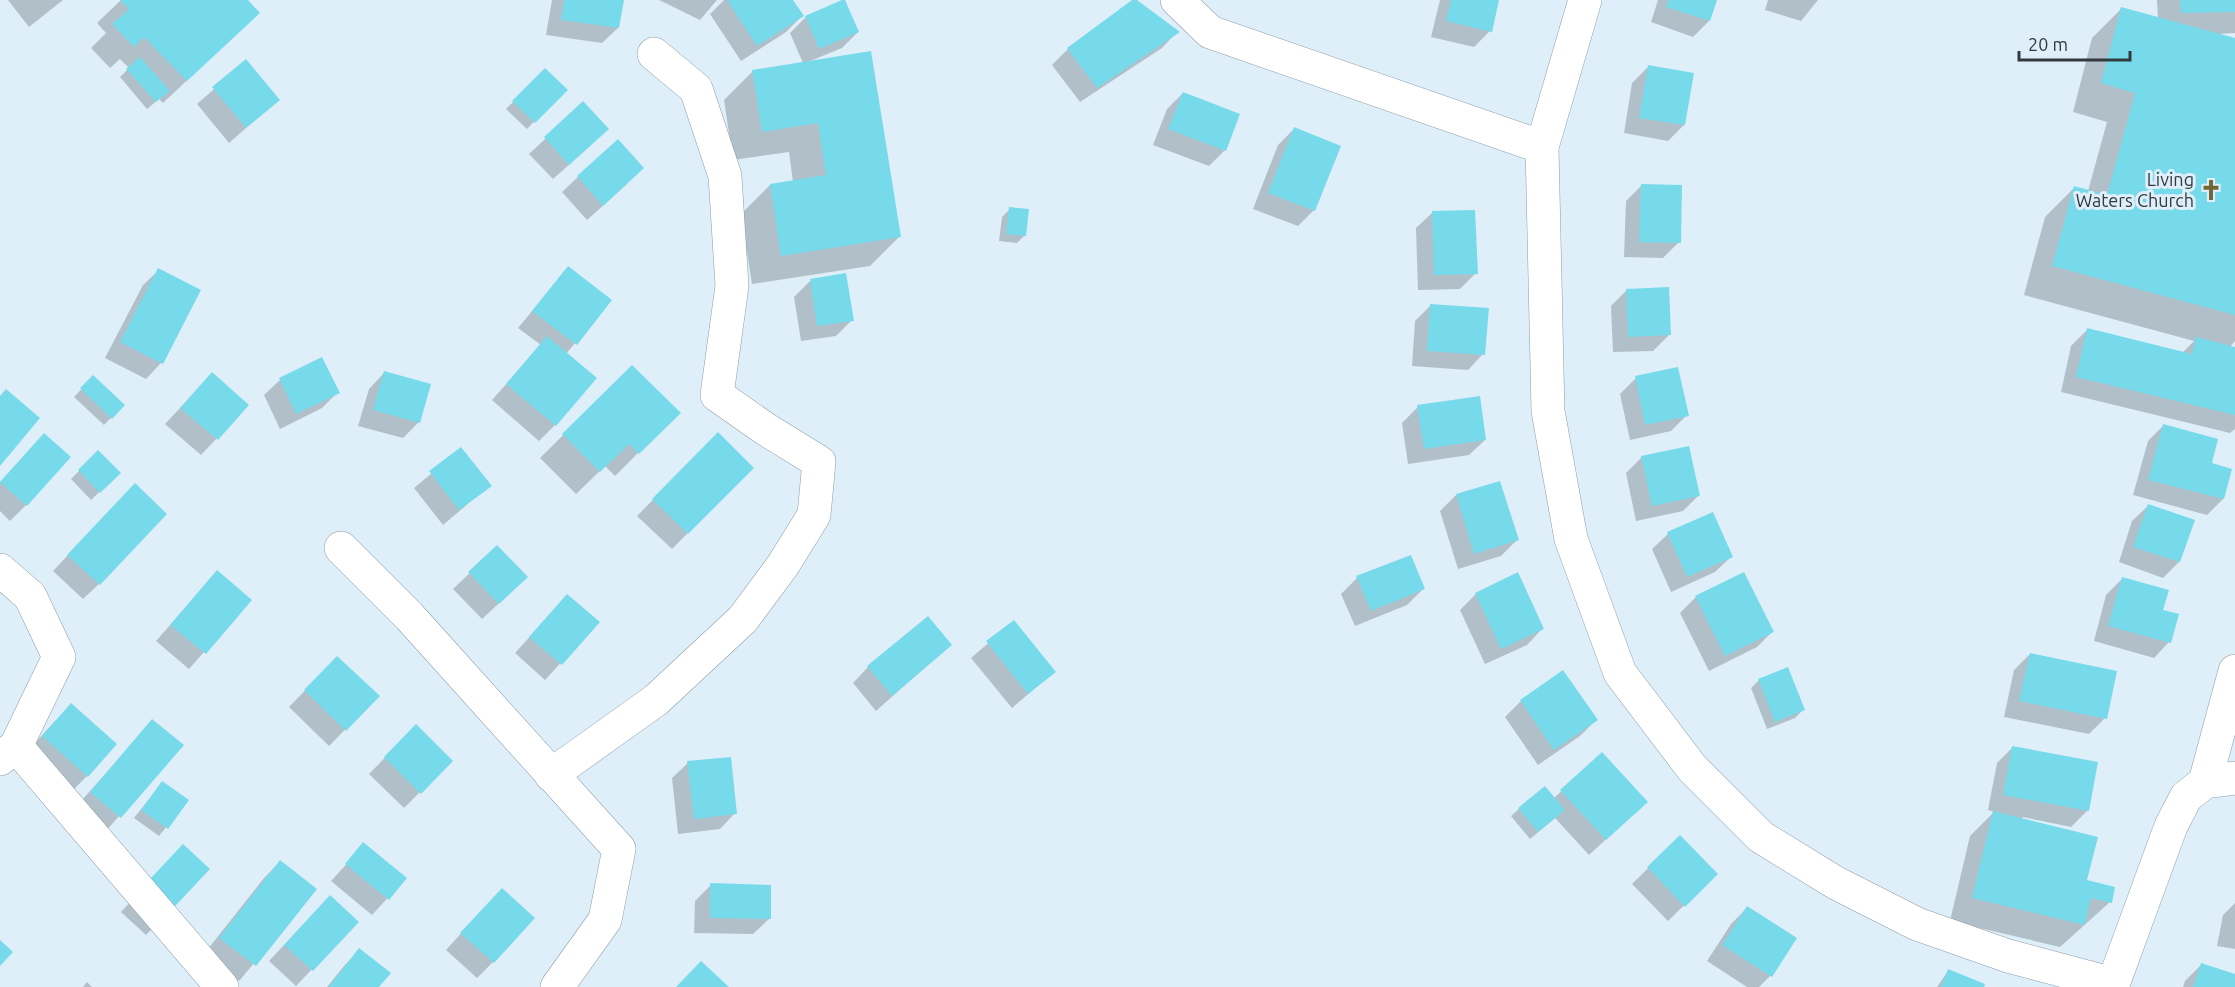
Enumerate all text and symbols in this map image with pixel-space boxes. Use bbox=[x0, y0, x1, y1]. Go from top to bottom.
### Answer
scale bar bbox=[2019, 24, 2130, 62]
text: 20 m bbox=[2028, 34, 2068, 54]
place label: Living Waters Church bbox=[2076, 169, 2194, 210]
church icon: Living Waters Church bbox=[2199, 178, 2223, 202]

